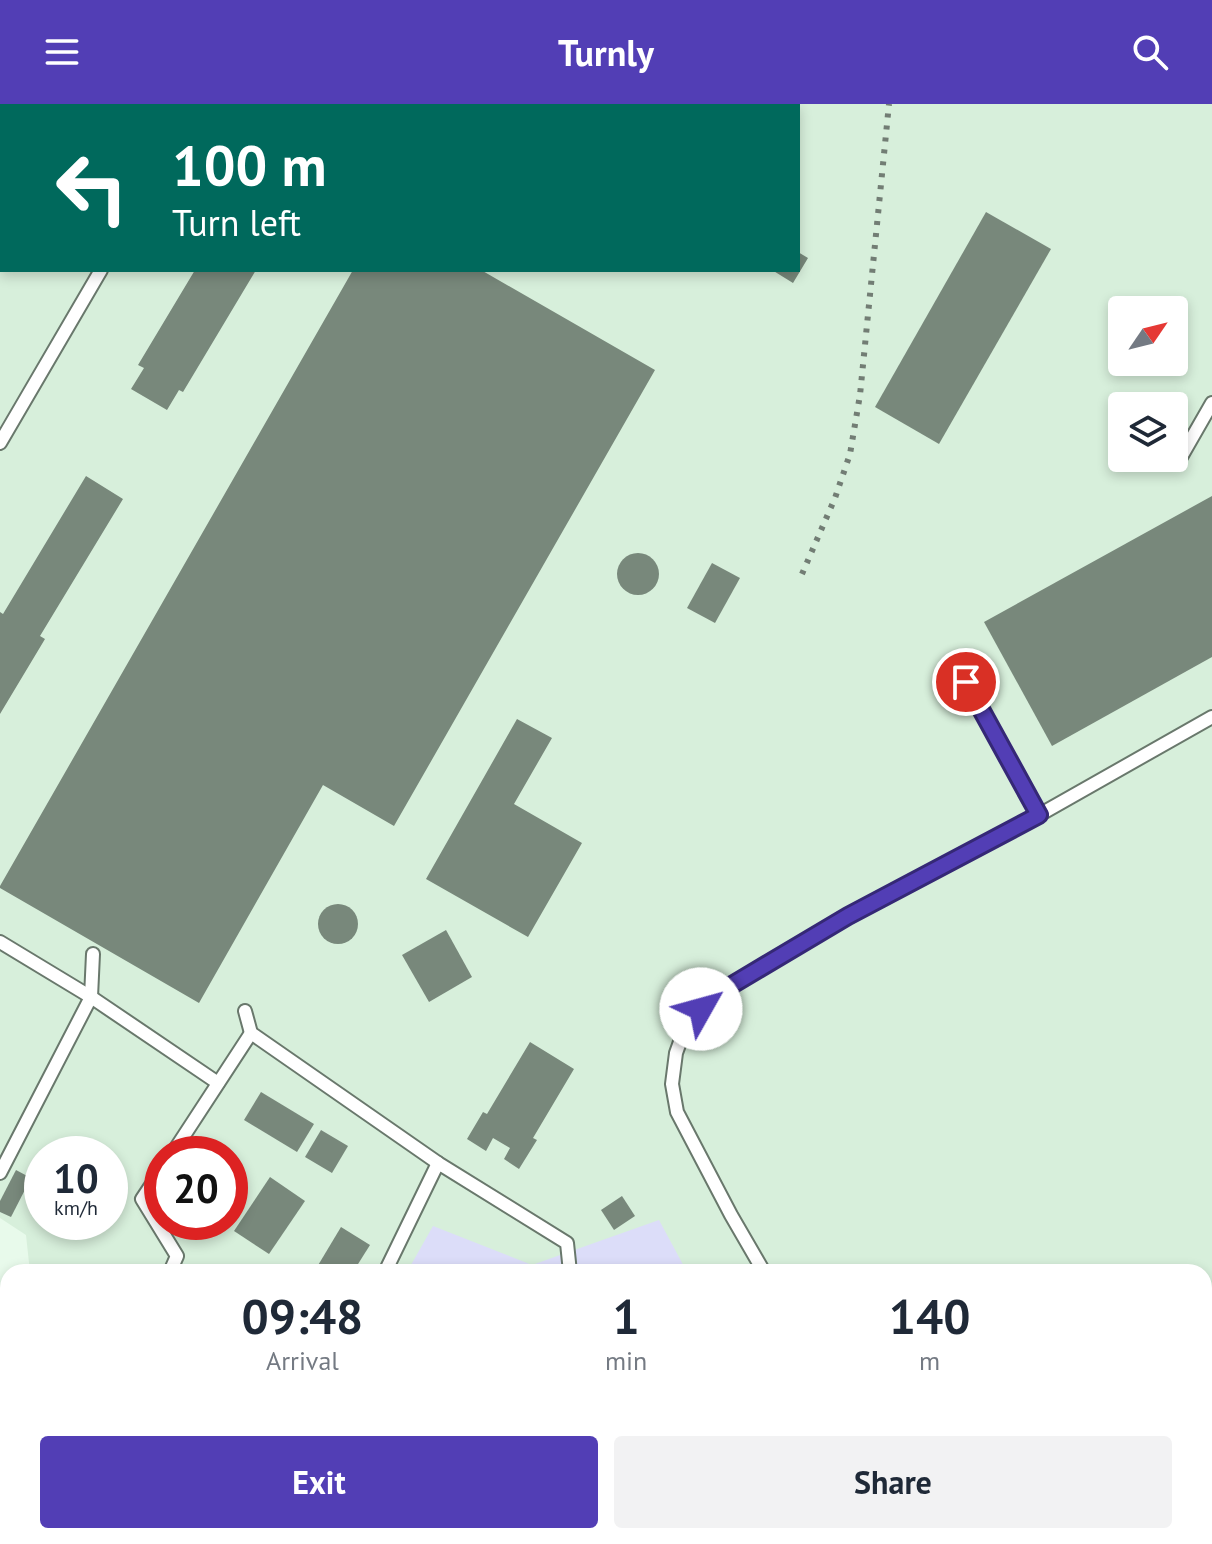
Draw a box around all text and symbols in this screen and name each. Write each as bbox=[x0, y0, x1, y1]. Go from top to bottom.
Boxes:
text: Turnly bbox=[558, 29, 654, 76]
icon: menu bbox=[40, 30, 84, 74]
icon: search bbox=[1128, 30, 1172, 74]
text: 100 m bbox=[172, 129, 327, 201]
icon: left bbox=[40, 136, 144, 240]
text: Turn left bbox=[172, 199, 301, 246]
north arrow bbox=[1108, 296, 1188, 376]
map controls bbox=[1108, 296, 1188, 472]
button: layers bbox=[1108, 392, 1188, 472]
pin bbox=[932, 648, 1000, 716]
icon: arrive bbox=[944, 660, 988, 704]
position arrow bbox=[659, 967, 743, 1051]
speed limit sign: 20 bbox=[144, 1136, 248, 1240]
text: 10 bbox=[53, 1152, 99, 1204]
text: km/h bbox=[54, 1195, 98, 1221]
text: 09:48 bbox=[242, 1285, 363, 1347]
text: 1 bbox=[612, 1285, 640, 1347]
text: 140 bbox=[889, 1285, 970, 1347]
text: Arrival bbox=[266, 1344, 339, 1377]
text: min bbox=[605, 1344, 647, 1377]
text: m bbox=[919, 1344, 940, 1377]
button: Exit bbox=[40, 1436, 598, 1528]
button: Share bbox=[614, 1436, 1172, 1528]

